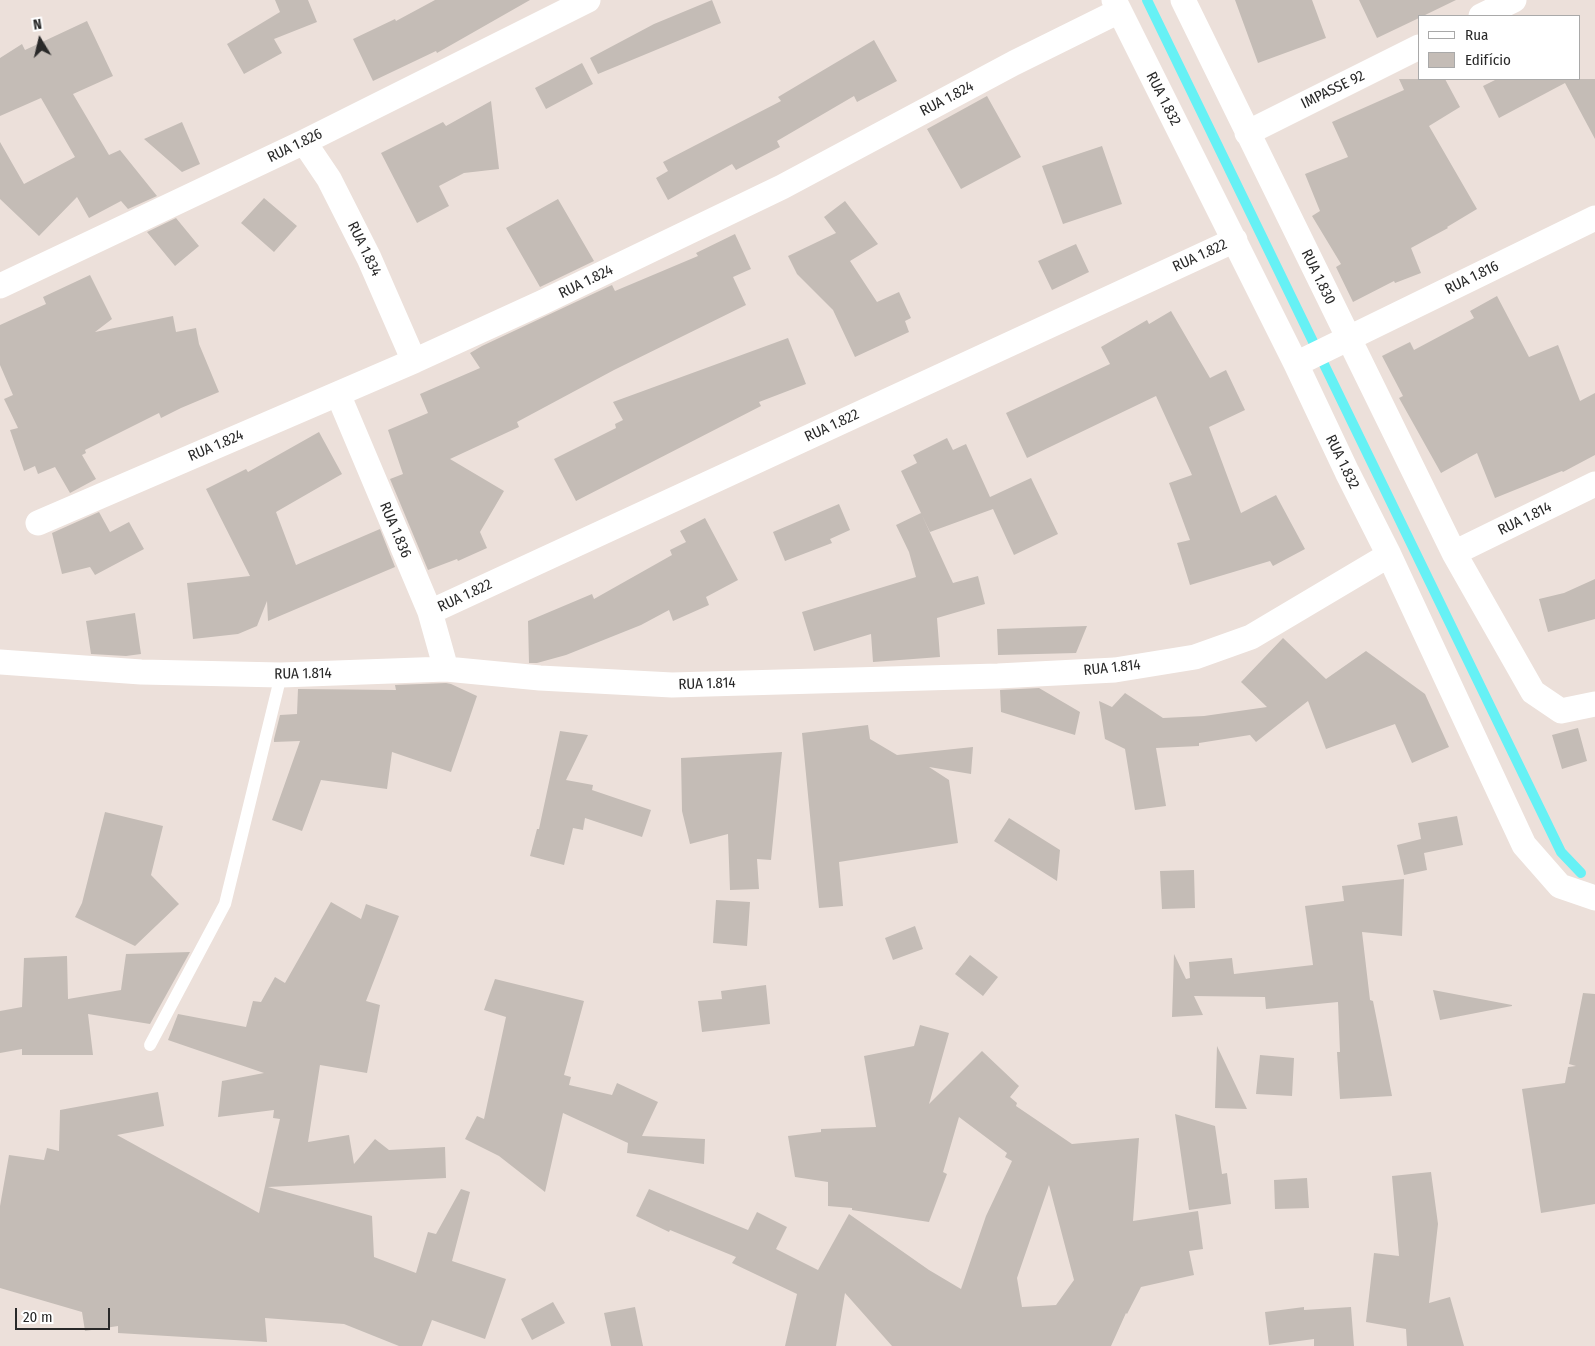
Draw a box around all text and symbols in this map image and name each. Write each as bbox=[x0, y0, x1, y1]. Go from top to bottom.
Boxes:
north arrow bbox=[15, 15, 65, 65]
legend bbox=[1418, 15, 1580, 80]
text: N bbox=[32, 16, 43, 34]
text: Rua bbox=[1465, 26, 1488, 44]
text: Edifício bbox=[1465, 51, 1511, 69]
street label: IMPASSE 92 bbox=[1298, 67, 1368, 113]
street label: RUA 1.832 bbox=[1142, 69, 1184, 129]
street label: RUA 1.824 bbox=[917, 77, 977, 121]
street label: RUA 1.826 bbox=[265, 125, 325, 167]
street label: RUA 1.834 bbox=[343, 219, 385, 279]
street label: RUA 1.822 bbox=[1170, 236, 1230, 276]
street label: RUA 1.830 bbox=[1297, 246, 1339, 308]
street label: RUA 1.816 bbox=[1442, 257, 1502, 299]
street label: RUA 1.824 bbox=[556, 261, 616, 303]
street label: RUA 1.822 bbox=[802, 406, 862, 446]
street label: RUA 1.824 bbox=[186, 426, 246, 466]
street label: RUA 1.832 bbox=[1321, 432, 1363, 492]
street label: RUA 1.814 bbox=[1495, 498, 1555, 540]
street label: RUA 1.836 bbox=[375, 499, 415, 561]
street label: RUA 1.822 bbox=[435, 576, 495, 616]
street label: RUA 1.814 bbox=[1083, 656, 1141, 680]
street label: RUA 1.814 bbox=[274, 665, 332, 683]
street label: RUA 1.814 bbox=[678, 674, 736, 694]
scale bar bbox=[18, 1298, 112, 1330]
text: 20 m bbox=[23, 1308, 53, 1326]

